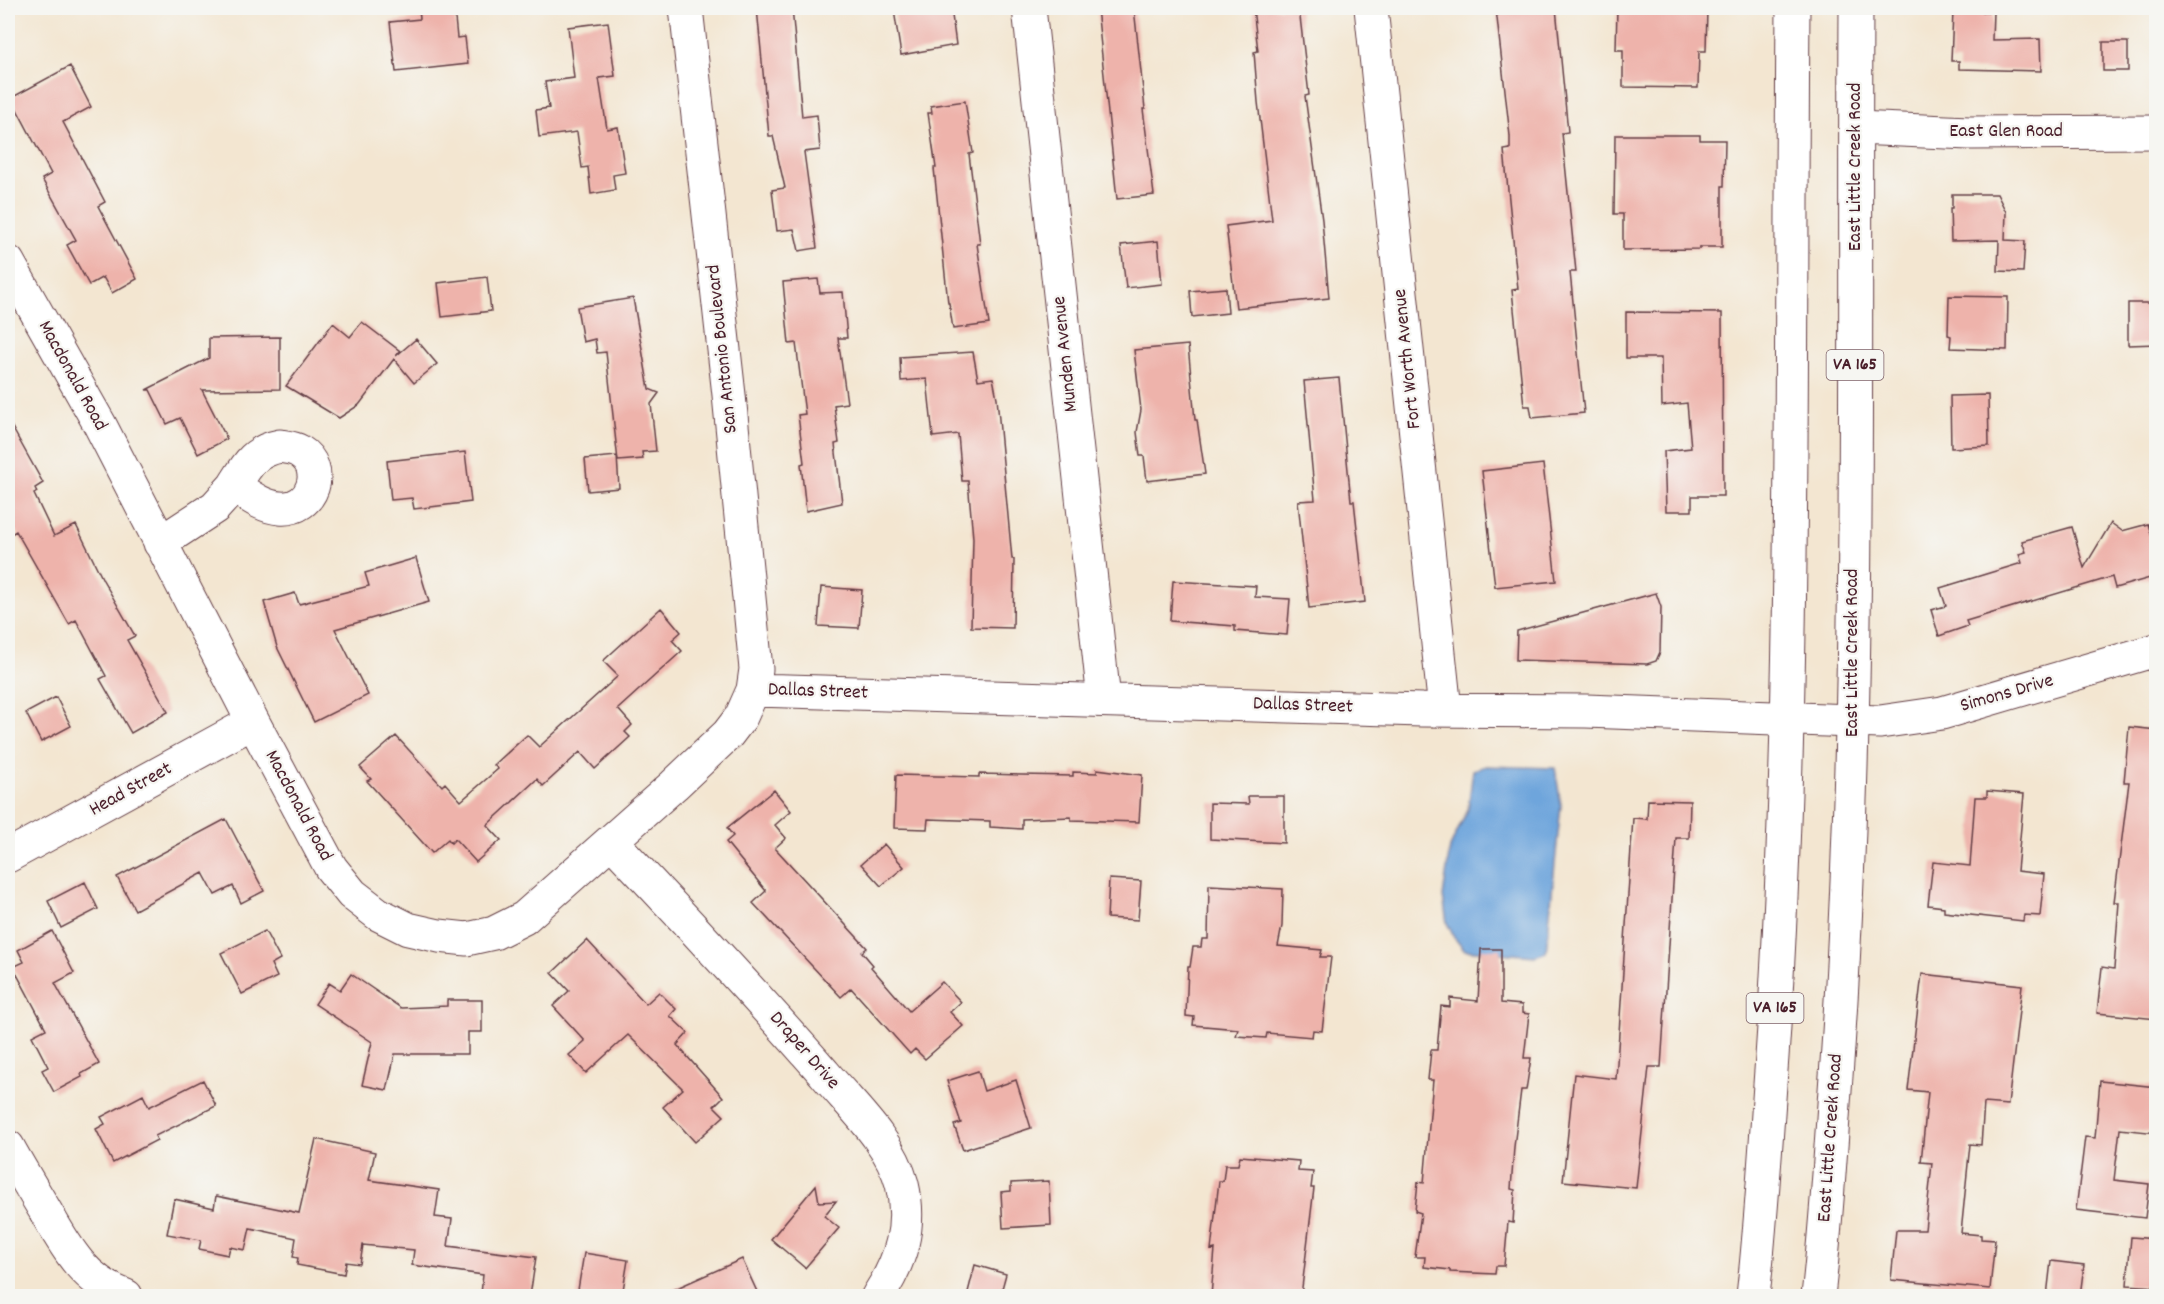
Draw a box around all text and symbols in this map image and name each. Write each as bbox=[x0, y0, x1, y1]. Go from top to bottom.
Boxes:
street label: East Little Creek Road bbox=[1842, 83, 1870, 251]
street label: East Glen Road bbox=[1949, 118, 2063, 146]
street label: San Antonio Boulevard bbox=[700, 263, 746, 435]
street label: Fort Worth Avenue bbox=[1387, 287, 1429, 430]
street label: Munden Avenue bbox=[1046, 295, 1086, 413]
street label: Macdonald Road bbox=[30, 316, 114, 436]
road number: VA 165 bbox=[1826, 350, 1884, 380]
street label: East Little Creek Road bbox=[1839, 569, 1867, 737]
street label: Simons Drive bbox=[1957, 667, 2057, 721]
street label: Dallas Street bbox=[767, 676, 869, 708]
street label: Dallas Street bbox=[1252, 690, 1354, 722]
street label: Macdonald Road bbox=[257, 745, 339, 867]
street label: Head Street bbox=[84, 756, 178, 824]
road number: VA 165 bbox=[1746, 993, 1804, 1023]
street label: Draper Drive bbox=[762, 1006, 846, 1096]
street label: East Little Creek Road bbox=[1811, 1053, 1851, 1223]

